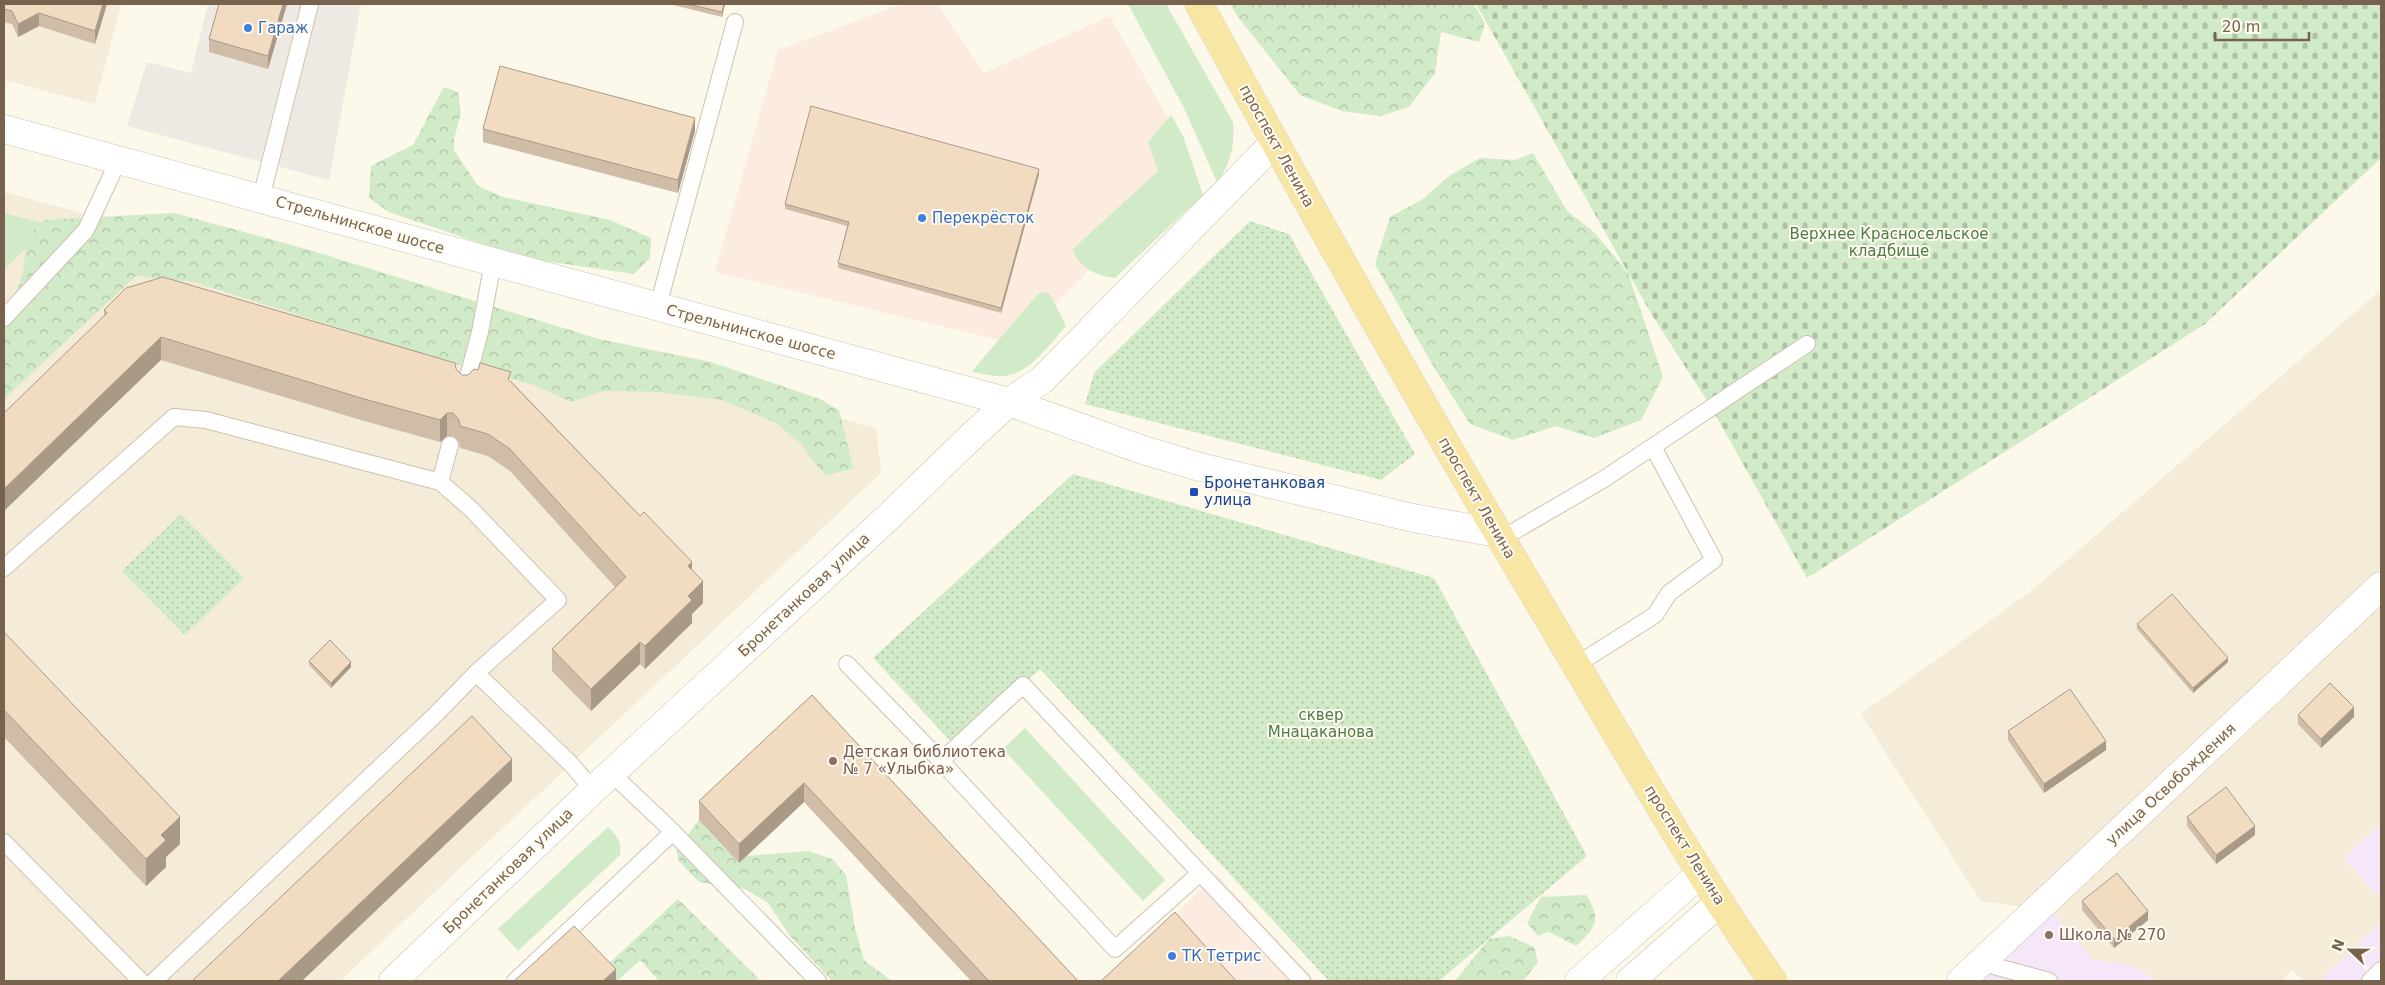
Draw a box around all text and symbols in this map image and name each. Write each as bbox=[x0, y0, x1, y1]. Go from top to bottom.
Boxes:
scale bar bbox=[2215, 10, 2309, 42]
text: 20 m bbox=[2222, 18, 2260, 36]
place label: Гараж bbox=[258, 19, 309, 37]
marker: Гараж bbox=[242, 22, 254, 34]
street label: проспект Ленина bbox=[1236, 82, 1318, 210]
street label: Стрельнинское шоссе bbox=[273, 192, 447, 258]
place label: Перекрёсток bbox=[932, 209, 1034, 227]
marker: Перекрёсток bbox=[916, 212, 928, 224]
park label: Верхнее Красносельское кладбище bbox=[1789, 225, 1989, 260]
street label: Стрельнинское шоссе bbox=[664, 301, 838, 363]
street label: проспект Ленина bbox=[1435, 434, 1519, 562]
place label: Бронетанковая улица bbox=[1204, 474, 1325, 509]
marker: Бронетанковая улица bbox=[1188, 486, 1200, 498]
street label: Бронетанковая улица bbox=[734, 529, 874, 661]
park label: сквер Мнацаканова bbox=[1268, 706, 1374, 741]
street label: улица Освобождения bbox=[2102, 719, 2240, 849]
place label: Детская библиотека № 7 «Улыбка» bbox=[843, 743, 1006, 778]
marker: Детская библиотека № 7 «Улыбка» bbox=[827, 755, 839, 767]
street label: проспект Ленина bbox=[1641, 782, 1729, 908]
street label: Бронетанковая улица bbox=[439, 804, 577, 938]
north arrow bbox=[2325, 925, 2375, 975]
place label: Школа № 270 bbox=[2059, 926, 2166, 944]
marker: Школа № 270 bbox=[2043, 929, 2055, 941]
text: N bbox=[2328, 937, 2348, 954]
place label: ТК Тетрис bbox=[1181, 947, 1261, 965]
marker: ТК Тетрис bbox=[1166, 950, 1178, 962]

